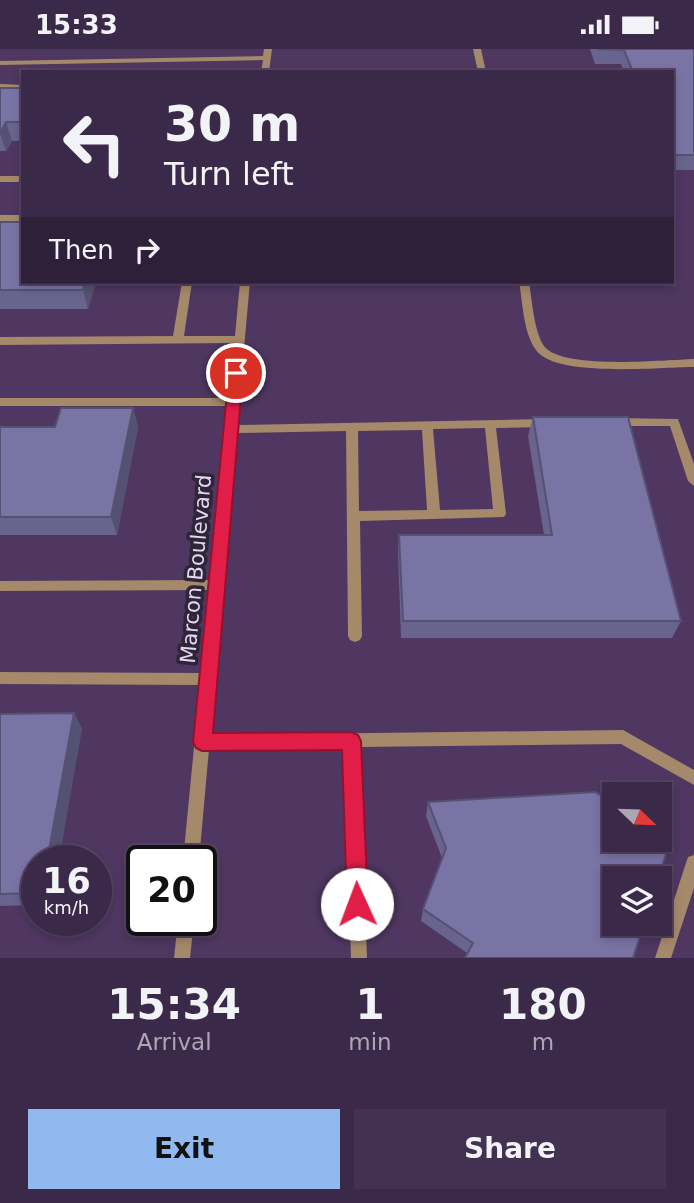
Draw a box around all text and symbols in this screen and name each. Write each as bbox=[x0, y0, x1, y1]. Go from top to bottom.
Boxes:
text: 15:33 bbox=[35, 10, 118, 40]
text: 30 m bbox=[164, 96, 300, 153]
icon: left bbox=[49, 98, 140, 189]
text: Turn left bbox=[164, 155, 294, 193]
icon: right bbox=[128, 231, 166, 269]
text: Then bbox=[49, 235, 114, 265]
pin bbox=[206, 343, 266, 403]
icon: arrive bbox=[217, 354, 255, 392]
street label: Marcon Boulevard bbox=[176, 473, 216, 665]
north arrow bbox=[602, 782, 672, 852]
map controls bbox=[602, 782, 672, 936]
speed limit sign: 20 bbox=[126, 845, 217, 936]
text: 16 bbox=[42, 861, 91, 901]
button: layers bbox=[602, 866, 672, 936]
position arrow bbox=[320, 867, 394, 941]
text: km/h bbox=[44, 897, 89, 918]
text: 15:34 bbox=[107, 980, 241, 1029]
text: 1 bbox=[355, 980, 385, 1029]
text: 180 bbox=[499, 980, 587, 1029]
text: Arrival bbox=[137, 1029, 212, 1055]
text: min bbox=[348, 1029, 392, 1055]
text: m bbox=[532, 1029, 554, 1055]
button: Exit bbox=[28, 1109, 340, 1189]
button: Share bbox=[354, 1109, 666, 1189]

